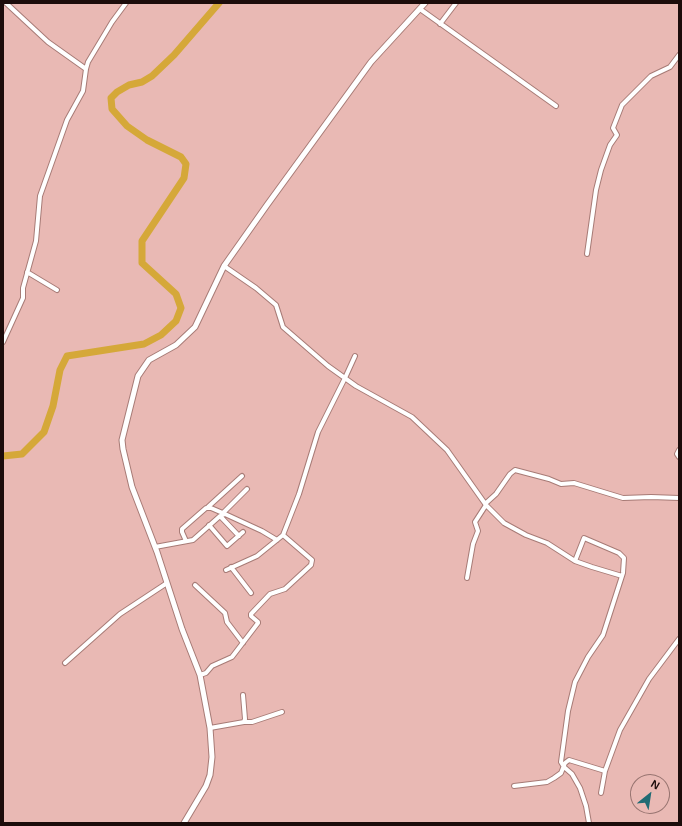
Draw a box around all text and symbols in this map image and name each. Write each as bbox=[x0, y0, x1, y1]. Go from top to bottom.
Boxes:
north arrow bbox=[630, 774, 670, 814]
text: N bbox=[649, 777, 662, 792]

